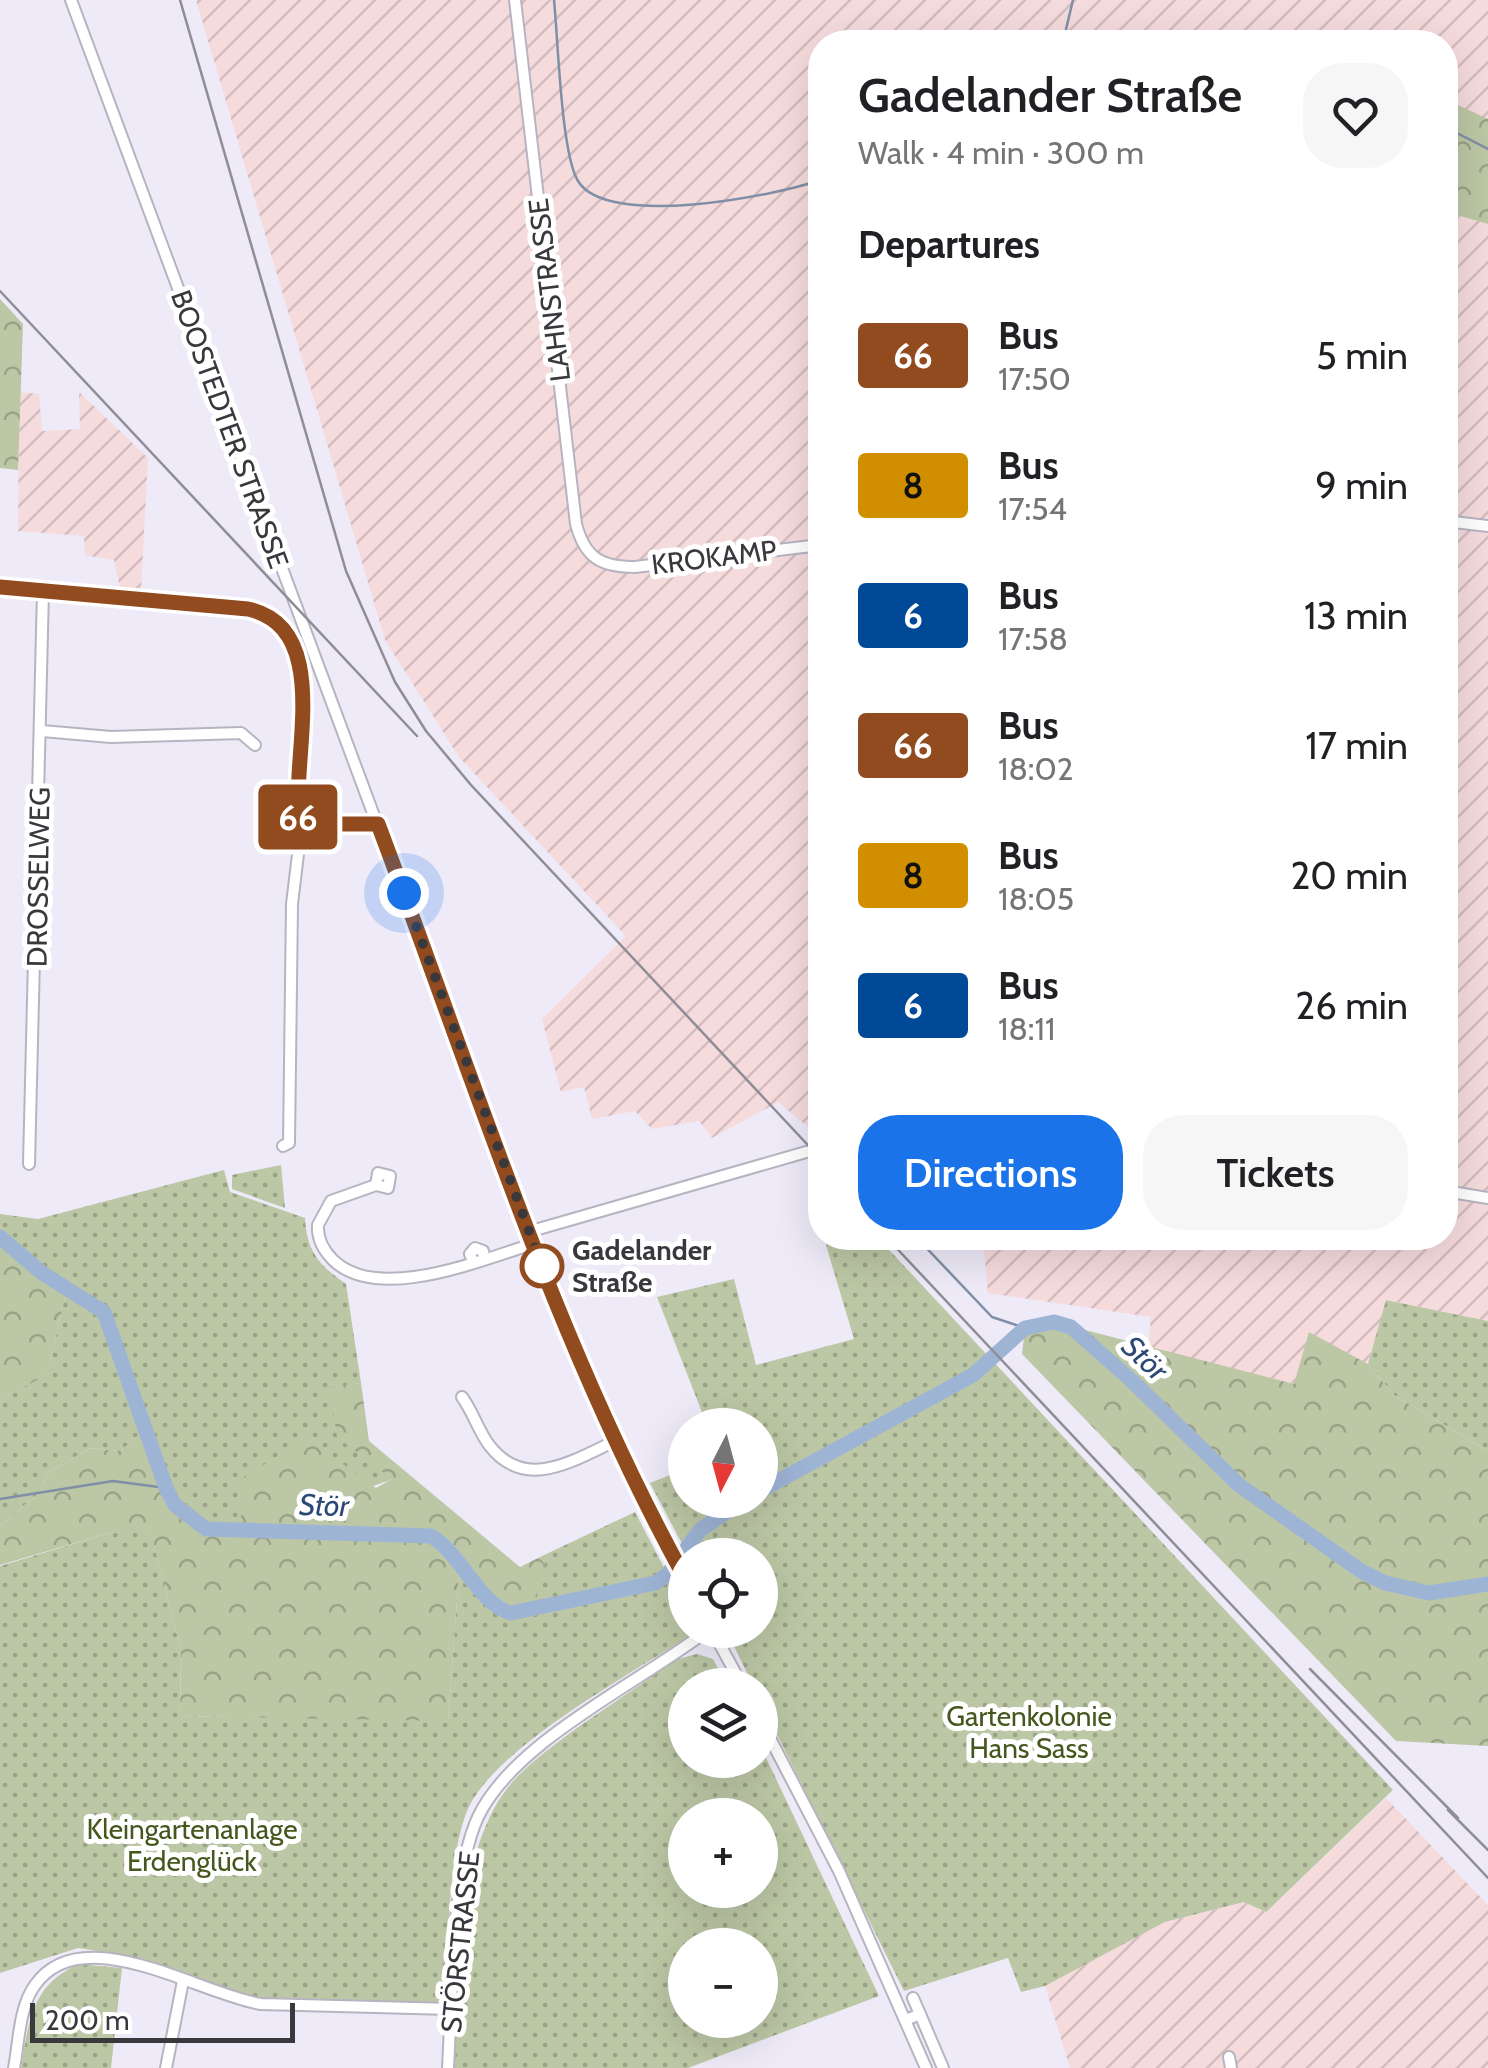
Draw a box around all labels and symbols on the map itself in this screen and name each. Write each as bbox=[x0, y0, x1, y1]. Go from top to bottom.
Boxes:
street label: LAHNSTRASSE bbox=[521, 196, 577, 384]
street label: BOOSTEDTER STRASSE bbox=[164, 285, 296, 573]
street label: KROKAMP bbox=[649, 532, 779, 582]
line badge: 66 bbox=[253, 784, 343, 850]
street label: DROSSELWEG bbox=[19, 787, 57, 967]
your location bbox=[379, 868, 429, 918]
place label: Gadelander Straße bbox=[572, 1233, 712, 1299]
marker: Gadelander Straße bbox=[521, 1245, 563, 1287]
water label: Stör bbox=[1114, 1328, 1177, 1390]
north arrow bbox=[668, 1408, 778, 1518]
water label: Stör bbox=[299, 1486, 351, 1524]
park label: Gartenkolonie Hans Sass bbox=[946, 1699, 1112, 1765]
park label: Kleingartenanlage Erdenglück bbox=[86, 1812, 298, 1878]
street label: STÖRSTRASSE bbox=[434, 1849, 486, 2035]
scale bar bbox=[30, 1998, 295, 2042]

